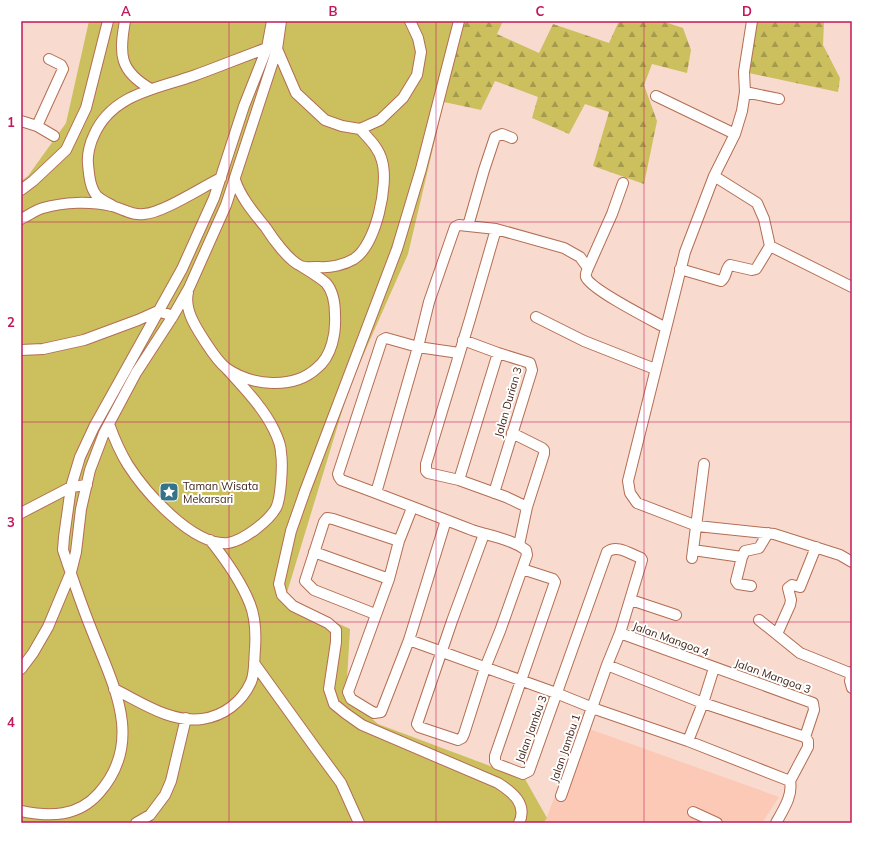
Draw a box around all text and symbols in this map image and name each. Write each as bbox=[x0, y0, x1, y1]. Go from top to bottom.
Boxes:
text: A bbox=[121, 3, 131, 19]
text: B bbox=[329, 3, 338, 19]
text: C bbox=[536, 3, 545, 19]
text: D bbox=[742, 3, 752, 19]
text: 1 bbox=[7, 114, 15, 130]
text: 2 bbox=[7, 314, 15, 330]
street label: Jalan Durian 3 bbox=[491, 365, 525, 439]
place label: Taman Wisata Mekarsari bbox=[183, 479, 258, 506]
place icon: Taman Wisata Mekarsari bbox=[158, 481, 180, 503]
text: 3 bbox=[7, 514, 15, 530]
street label: Jalan Mangoa 4 bbox=[631, 619, 711, 659]
street label: Jalan Mangoa 3 bbox=[733, 656, 813, 696]
street label: Jalan Jambu 3 bbox=[512, 693, 550, 765]
street label: Jalan Jambu 1 bbox=[547, 712, 583, 784]
text: 4 bbox=[7, 714, 15, 730]

